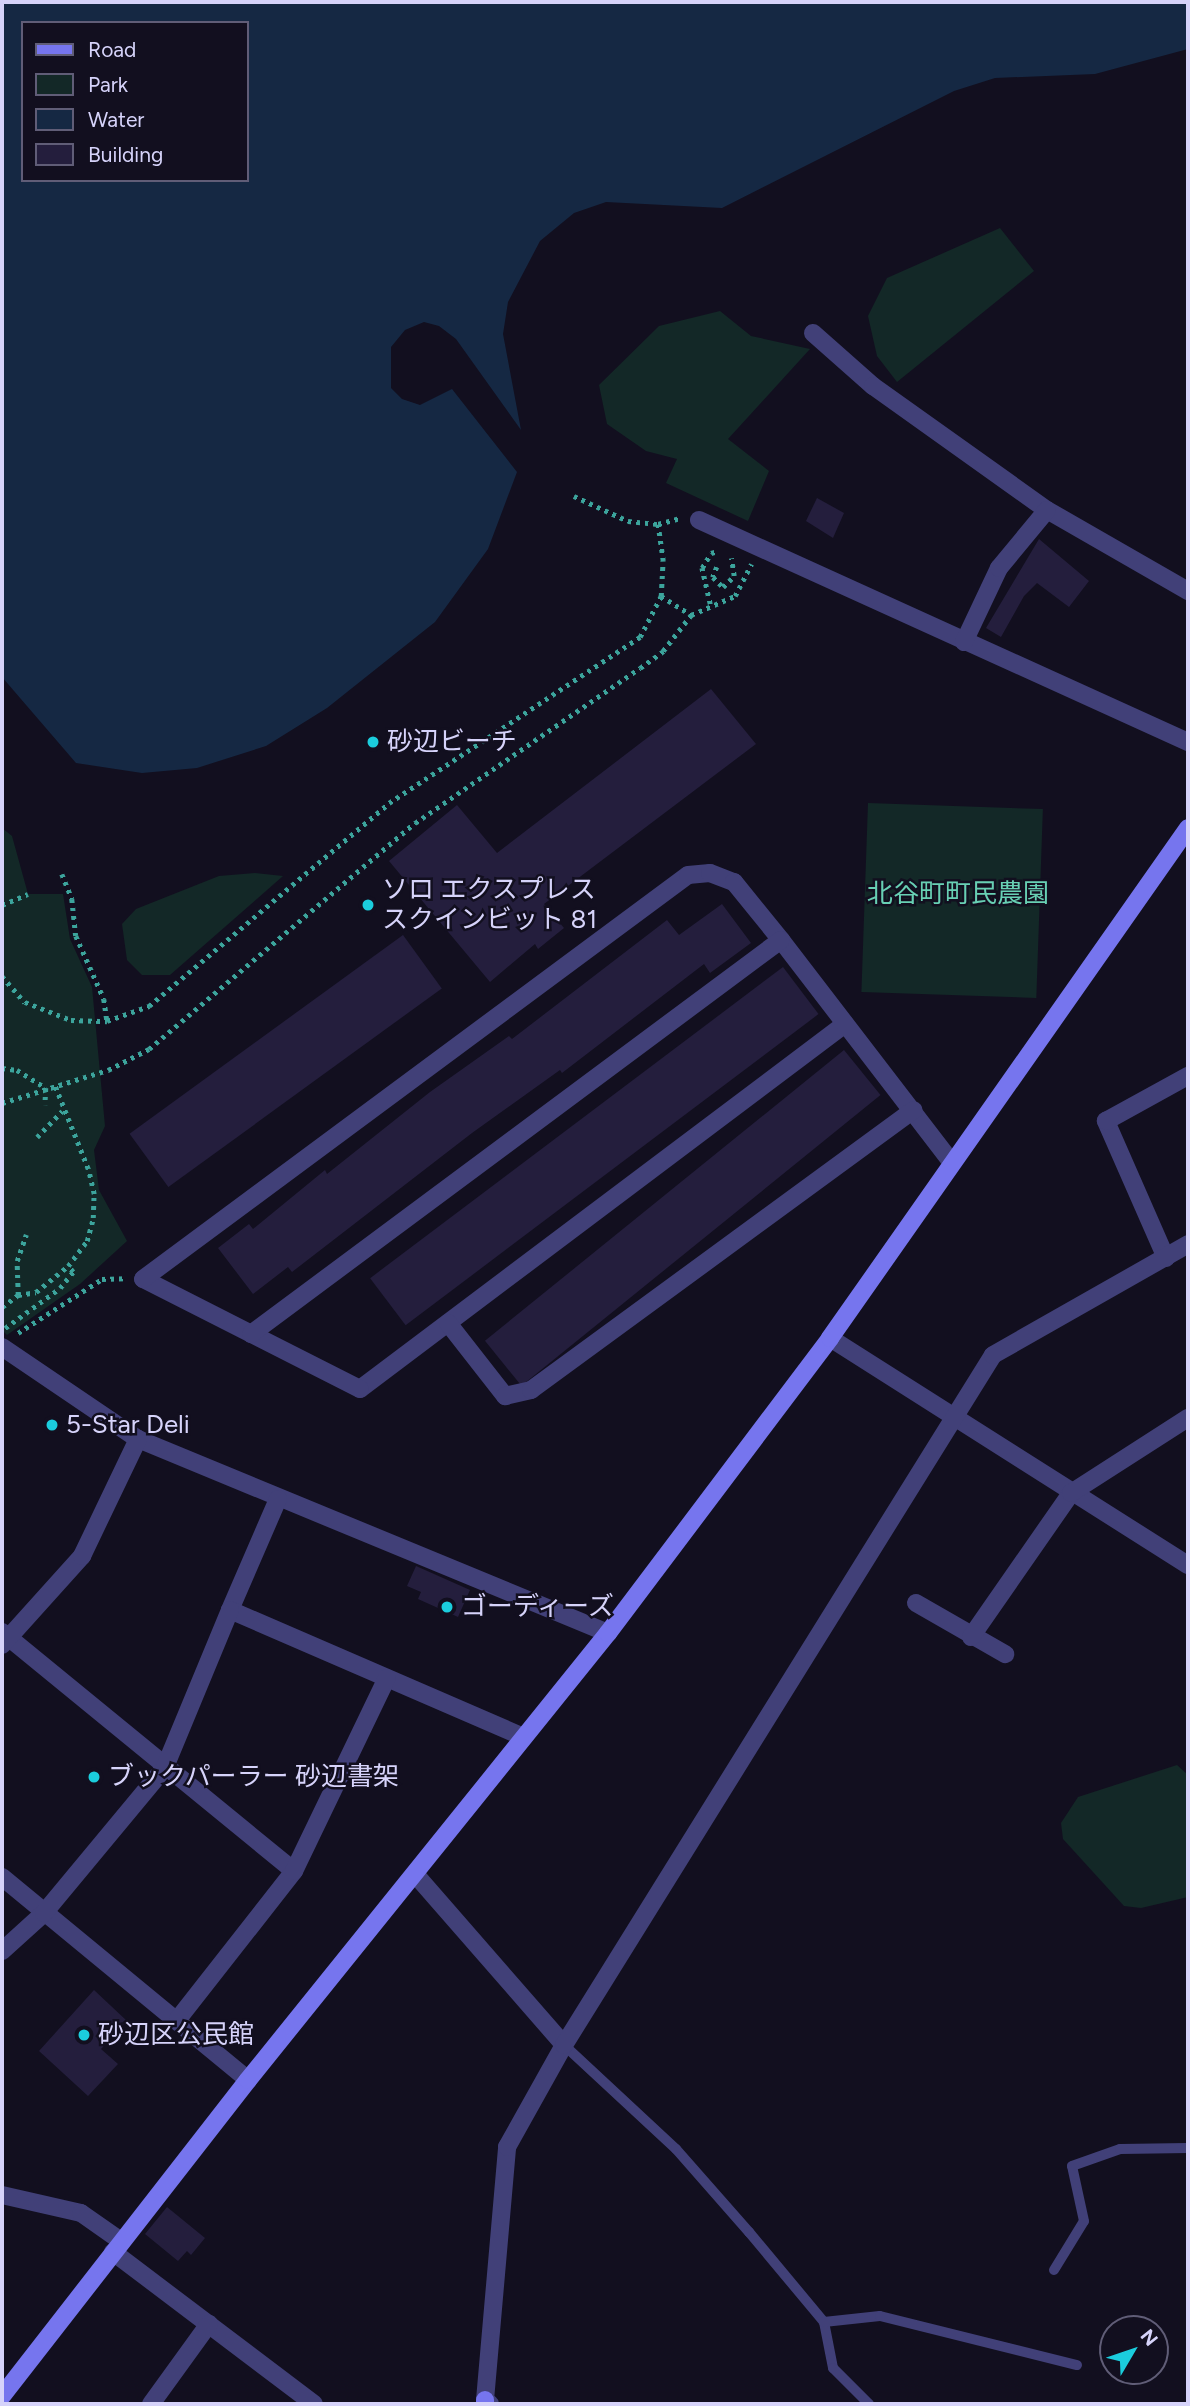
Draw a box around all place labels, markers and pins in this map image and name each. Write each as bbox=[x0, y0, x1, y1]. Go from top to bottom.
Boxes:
place label: 砂辺ビーチ bbox=[387, 726, 517, 758]
marker: 砂辺ビーチ bbox=[365, 734, 381, 750]
place label: ソロ エクスプレス スクインビット 81 bbox=[382, 874, 597, 936]
marker: ソロ エクスプレス スクインビット 81 bbox=[360, 897, 376, 913]
place label: 5-Star Deli bbox=[66, 1409, 190, 1441]
marker: 5-Star Deli bbox=[44, 1417, 60, 1433]
place label: ゴーディーズ bbox=[461, 1591, 617, 1623]
marker: ゴーディーズ bbox=[439, 1599, 455, 1615]
place label: ブックパーラー 砂辺書架 bbox=[108, 1761, 400, 1793]
marker: ブックパーラー 砂辺書架 bbox=[86, 1769, 102, 1785]
place label: 砂辺区公民館 bbox=[98, 2019, 254, 2051]
marker: 砂辺区公民館 bbox=[76, 2027, 92, 2043]

